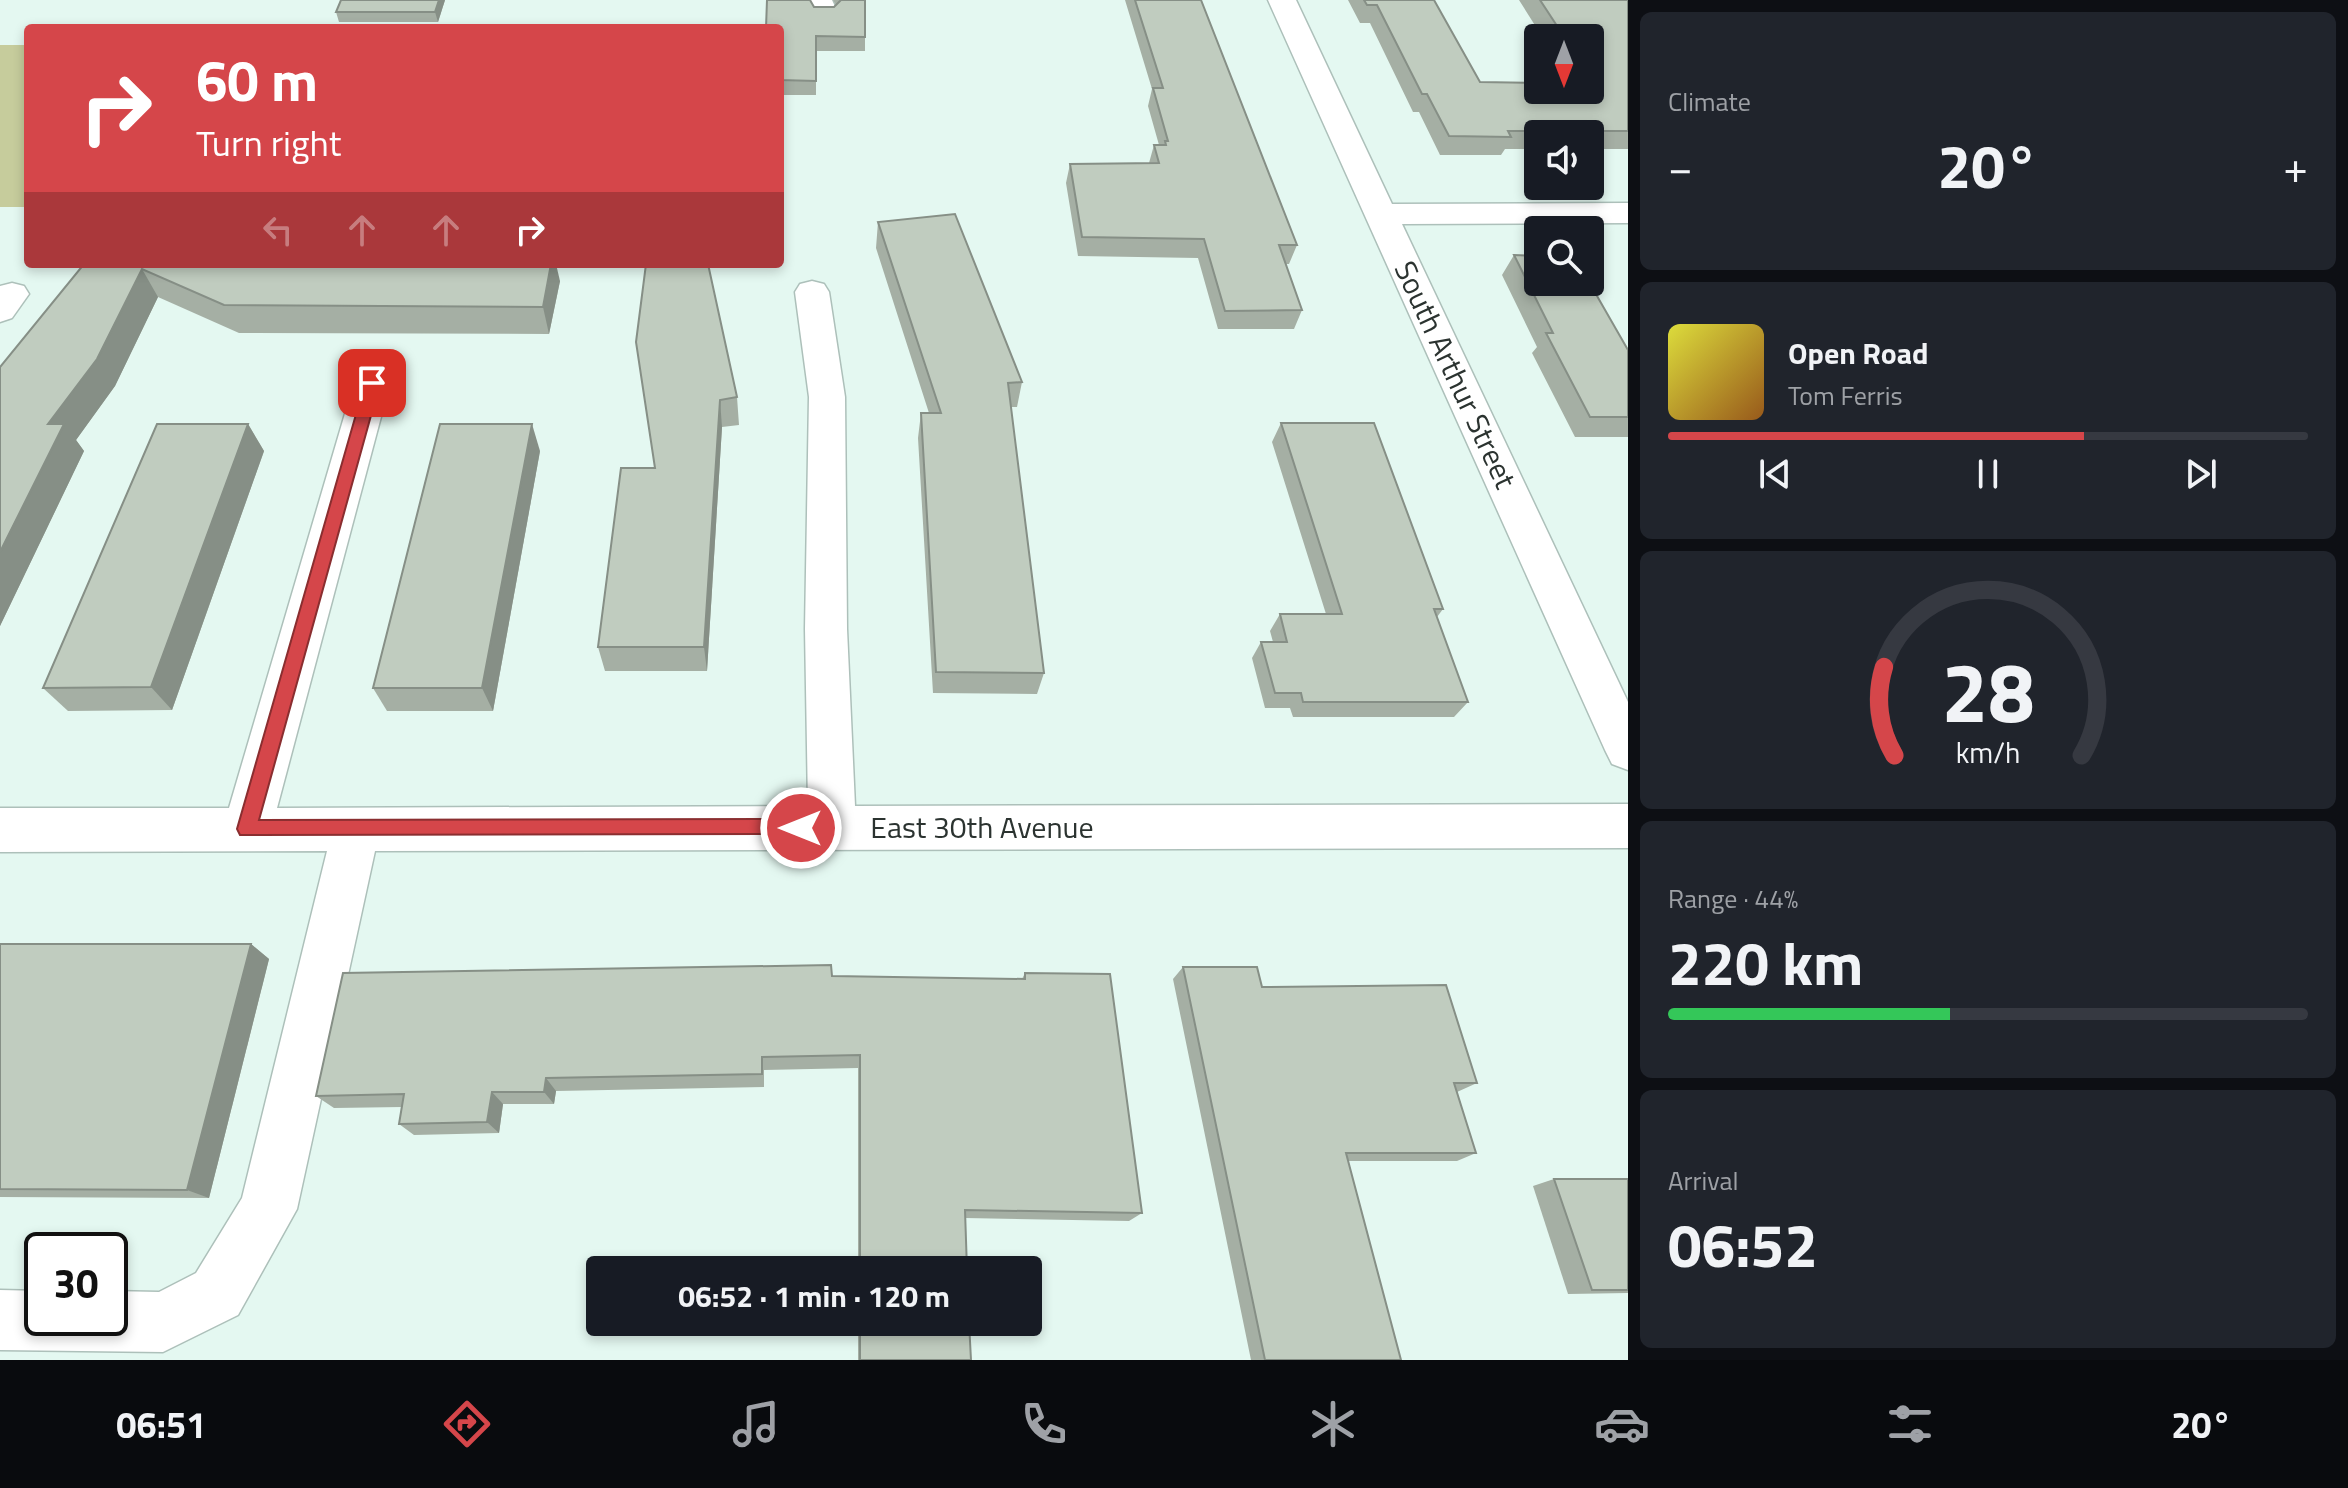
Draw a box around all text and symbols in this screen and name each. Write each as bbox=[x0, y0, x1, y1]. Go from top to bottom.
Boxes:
north arrow bbox=[1524, 24, 1604, 104]
map controls bbox=[1524, 24, 1604, 296]
text: 60 m bbox=[196, 38, 318, 123]
icon: right bbox=[64, 56, 168, 160]
text: Climate bbox=[1668, 82, 1751, 121]
text: Turn right bbox=[196, 115, 341, 170]
button: sound bbox=[1524, 120, 1604, 200]
text: 20° bbox=[1938, 120, 2038, 211]
text: − bbox=[1668, 133, 1693, 200]
text: + bbox=[2283, 133, 2308, 200]
icon: left bbox=[256, 208, 300, 252]
icon: ahead bbox=[340, 208, 384, 252]
icon: ahead bbox=[424, 208, 468, 252]
icon: right bbox=[508, 208, 552, 252]
button: search bbox=[1524, 216, 1604, 296]
street label: South Arthur Street bbox=[1383, 253, 1529, 496]
text: Open Road bbox=[1788, 330, 1929, 376]
pin bbox=[338, 349, 406, 417]
icon: arrive bbox=[350, 361, 394, 405]
text: Tom Ferris bbox=[1788, 376, 1903, 415]
icon: previous bbox=[1753, 452, 1797, 496]
icon: pause bbox=[1966, 452, 2010, 496]
icon: next bbox=[2179, 452, 2223, 496]
text: 28 bbox=[1941, 628, 2035, 754]
text: km/h bbox=[1956, 731, 2020, 774]
position arrow bbox=[759, 786, 843, 870]
street label: East 30th Avenue bbox=[870, 804, 1094, 850]
text: Range · 44% bbox=[1668, 879, 1798, 918]
text: 220 km bbox=[1668, 917, 1863, 1008]
text: Arrival bbox=[1668, 1161, 1739, 1200]
text: 06:52 bbox=[1668, 1199, 1818, 1290]
speed limit sign: 30 bbox=[24, 1232, 128, 1336]
text: 06:52 · 1 min · 120 m bbox=[678, 1273, 950, 1319]
icon: directions bbox=[439, 1396, 495, 1452]
icon: music bbox=[728, 1396, 784, 1452]
icon: phone bbox=[1016, 1396, 1072, 1452]
icon: climate bbox=[1305, 1396, 1361, 1452]
icon: car bbox=[1594, 1396, 1650, 1452]
icon: filters bbox=[1882, 1396, 1938, 1452]
text: 06:51 bbox=[116, 1397, 206, 1452]
text: 20° bbox=[2171, 1397, 2232, 1452]

